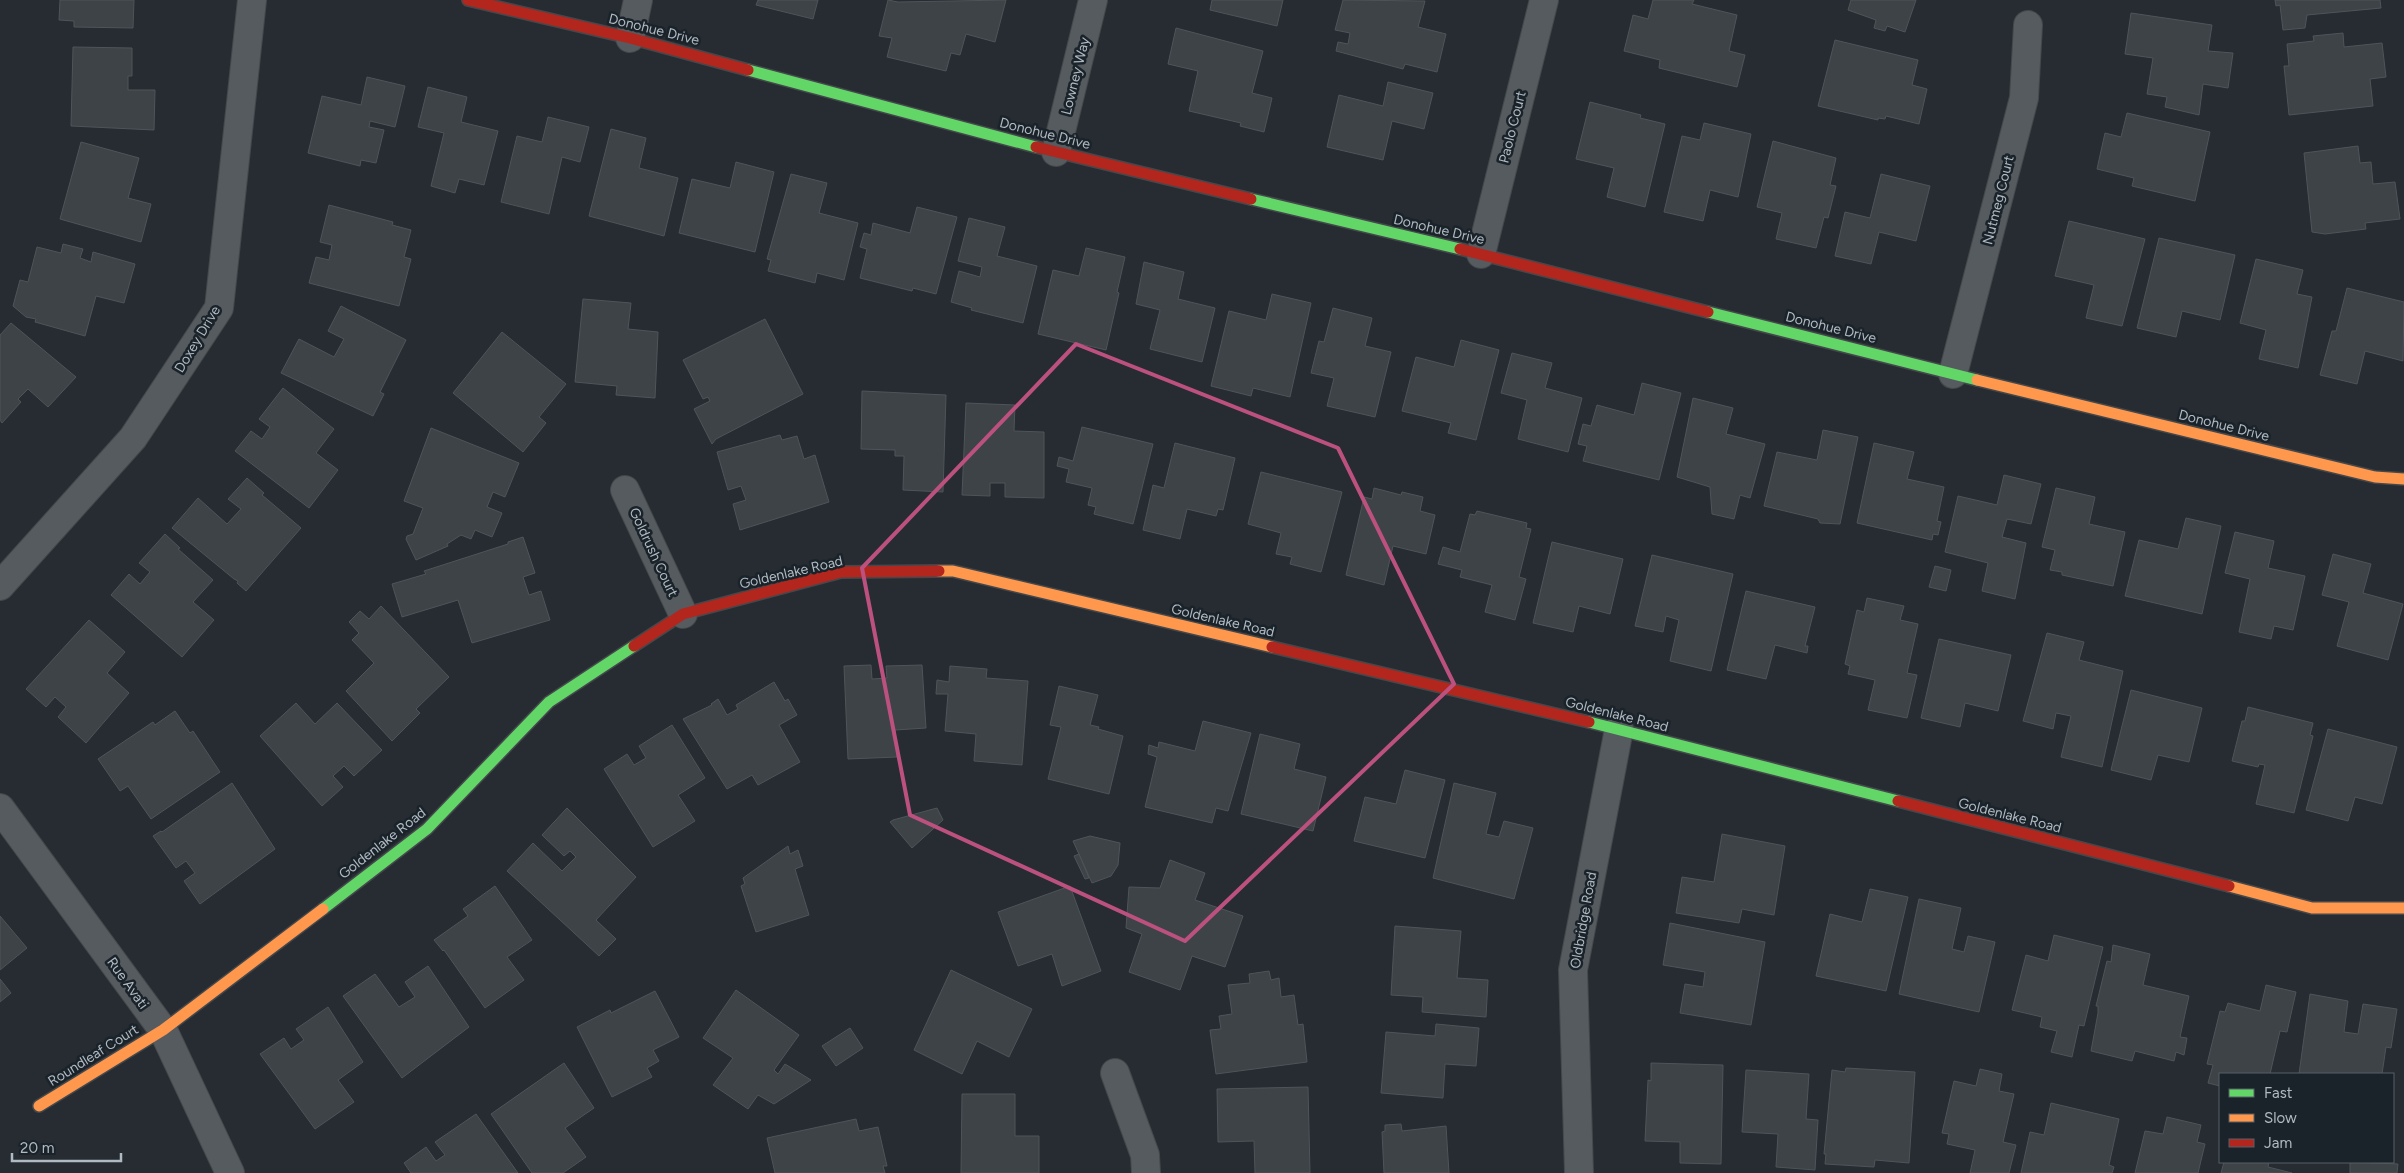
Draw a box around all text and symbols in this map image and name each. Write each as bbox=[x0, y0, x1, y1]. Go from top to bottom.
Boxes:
street label: Donohue Drive bbox=[607, 10, 701, 49]
street label: Lowney Way bbox=[1058, 35, 1094, 117]
street label: Paolo Court bbox=[1495, 89, 1530, 165]
street label: Donohue Drive bbox=[998, 114, 1092, 153]
street label: Nutmeg Court bbox=[1979, 154, 2018, 246]
street label: Donohue Drive bbox=[1392, 211, 1486, 248]
street label: Doxey Drive bbox=[171, 302, 224, 376]
street label: Donohue Drive bbox=[1784, 308, 1878, 347]
street label: Donohue Drive bbox=[2177, 406, 2271, 445]
street label: Goldrush Court bbox=[625, 505, 682, 600]
street label: Goldenlake Road bbox=[738, 552, 845, 593]
street label: Goldenlake Road bbox=[1169, 600, 1276, 641]
street label: Goldenlake Road bbox=[1564, 693, 1670, 736]
street label: Goldenlake Road bbox=[1957, 794, 2063, 837]
street label: Goldenlake Road bbox=[335, 804, 429, 883]
street label: Oldbridge Road bbox=[1567, 870, 1600, 970]
street label: Rue Avati bbox=[103, 954, 152, 1012]
street label: Roundleaf Court bbox=[45, 1021, 142, 1090]
legend bbox=[2219, 1073, 2394, 1163]
text: Fast bbox=[2264, 1084, 2293, 1102]
text: Slow bbox=[2264, 1109, 2297, 1127]
scale bar bbox=[12, 1130, 121, 1162]
text: Jam bbox=[2264, 1134, 2292, 1152]
text: 20 m bbox=[20, 1139, 54, 1157]

